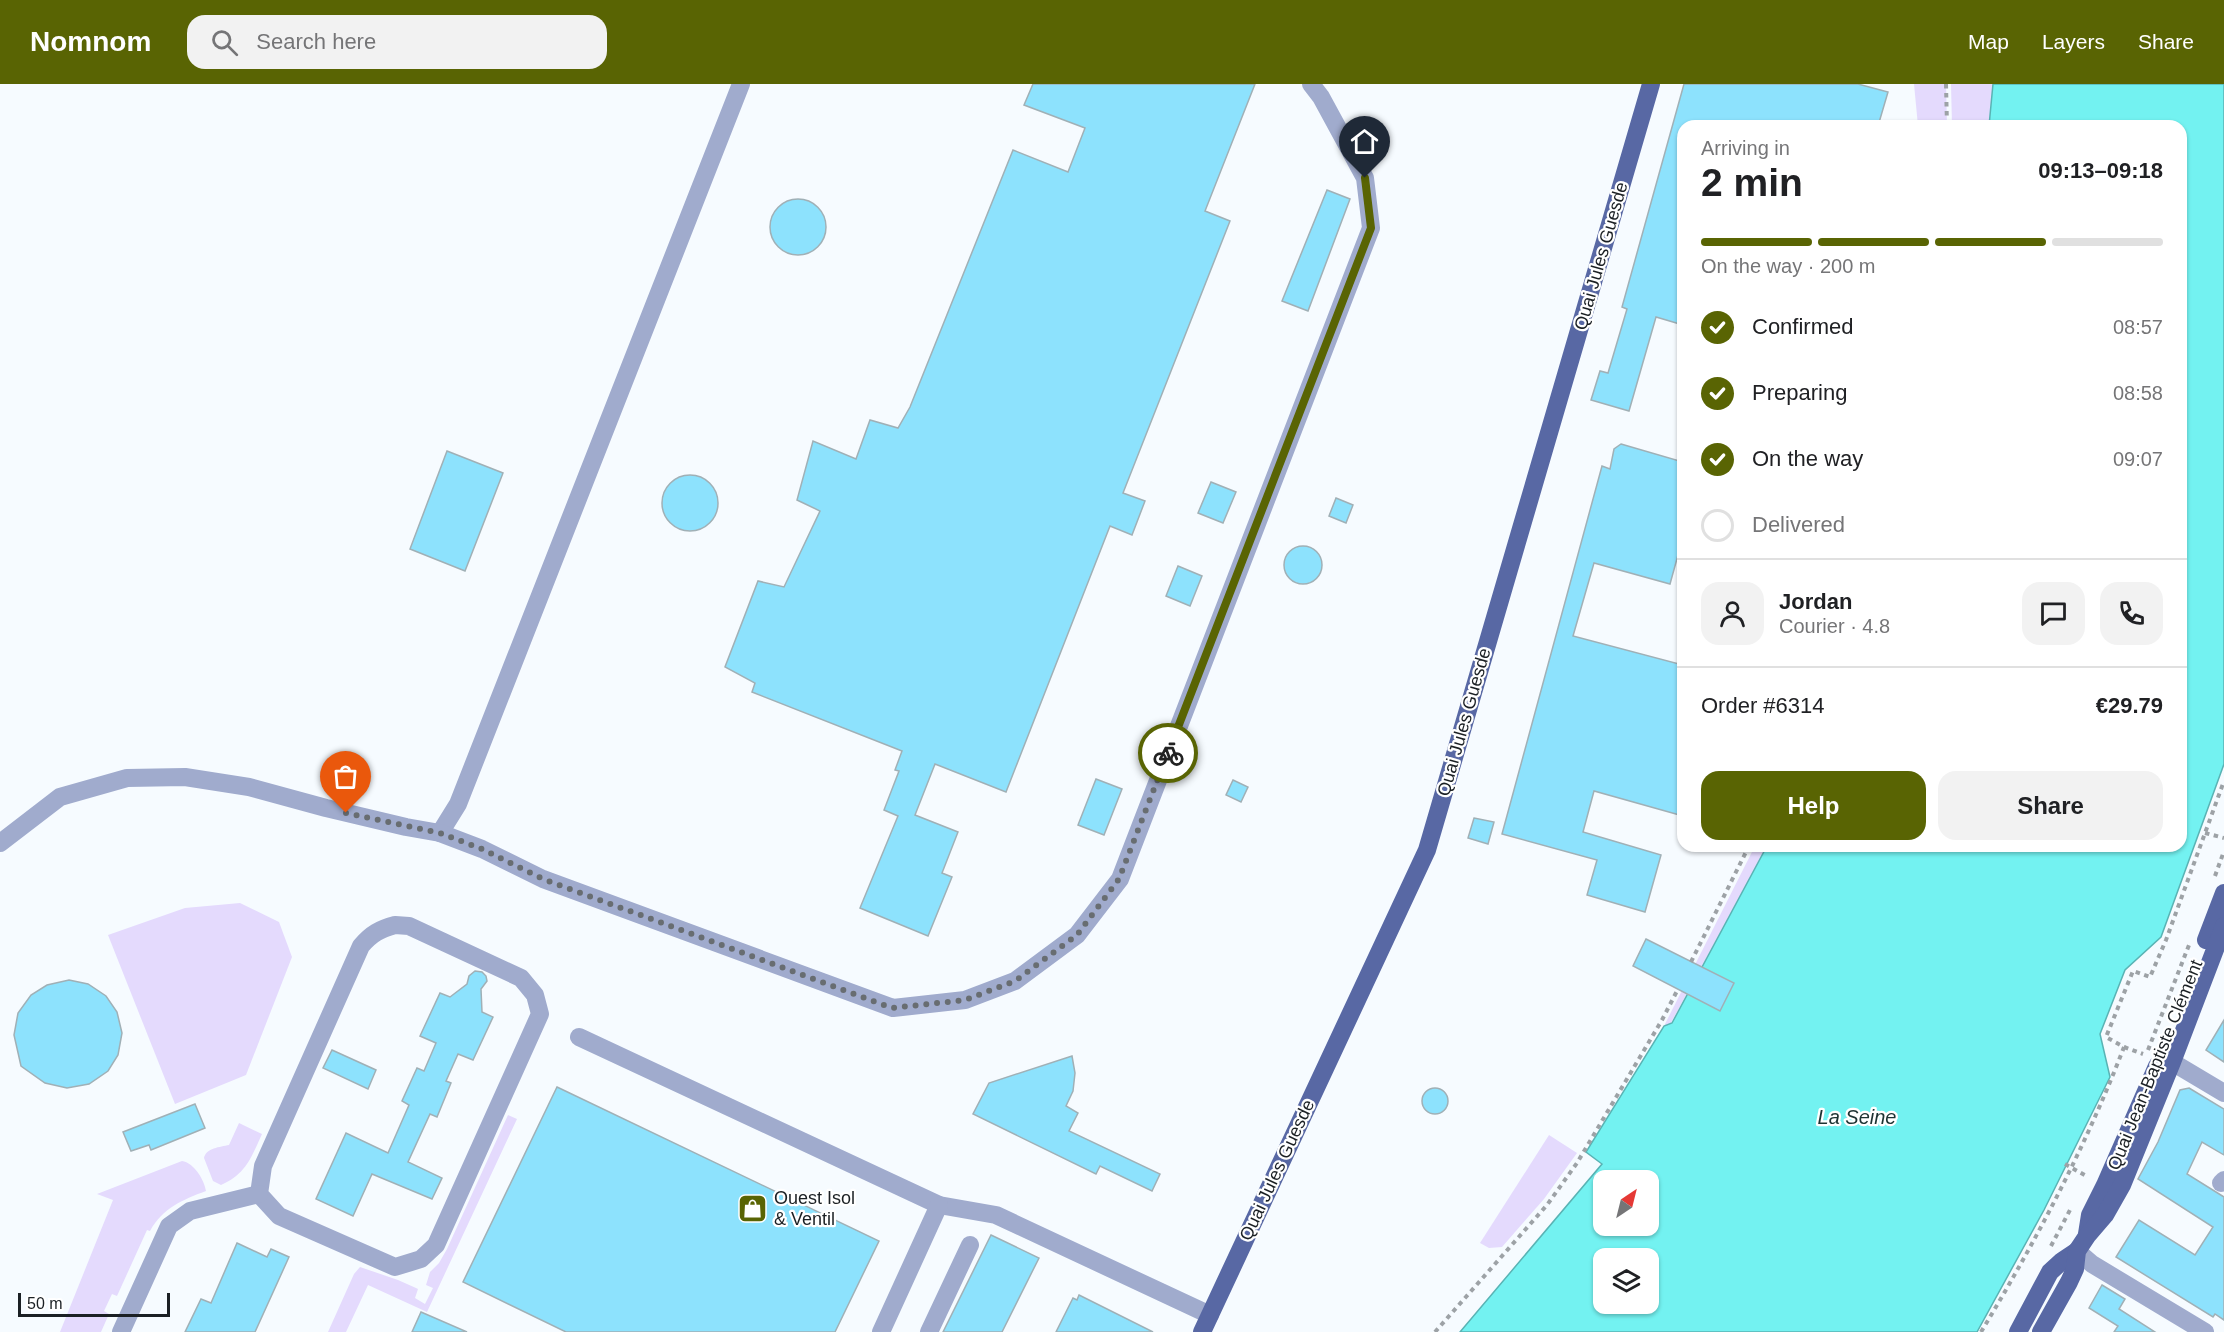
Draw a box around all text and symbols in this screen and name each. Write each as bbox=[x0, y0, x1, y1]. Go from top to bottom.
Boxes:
search box bbox=[187, 15, 607, 69]
text: Nomnom bbox=[30, 26, 151, 57]
icon: search bbox=[208, 26, 241, 59]
text: Search here bbox=[256, 29, 376, 54]
text: Map bbox=[1968, 30, 2009, 53]
text: Layers bbox=[2042, 30, 2105, 53]
text: Share bbox=[2138, 30, 2194, 53]
pin bbox=[1339, 116, 1390, 178]
icon: home bbox=[1348, 125, 1381, 158]
text: Arriving in bbox=[1701, 137, 1790, 159]
text: 09:13–09:18 bbox=[2038, 158, 2163, 183]
text: 2 min bbox=[1701, 161, 1803, 204]
street label: Quai Jules Guesde bbox=[1570, 180, 1632, 332]
text: On the way · 200 m bbox=[1701, 255, 1876, 277]
icon: check bbox=[1701, 311, 1734, 344]
text: Confirmed bbox=[1752, 314, 1853, 339]
text: 08:57 bbox=[2113, 316, 2163, 338]
icon: check bbox=[1701, 377, 1734, 410]
text: Preparing bbox=[1752, 380, 1847, 405]
text: 08:58 bbox=[2113, 382, 2163, 404]
icon: check bbox=[1701, 443, 1734, 476]
text: On the way bbox=[1752, 446, 1863, 471]
text: 09:07 bbox=[2113, 448, 2163, 470]
text: Delivered bbox=[1752, 512, 1845, 537]
button: person bbox=[1701, 582, 1764, 645]
button: chat bbox=[2022, 582, 2085, 645]
button: phone bbox=[2100, 582, 2163, 645]
text: Jordan bbox=[1779, 589, 1852, 614]
text: Courier · 4.8 bbox=[1779, 615, 1890, 637]
street label: Quai Jules Guesde bbox=[1433, 646, 1495, 798]
text: Order #6314 bbox=[1701, 693, 1825, 718]
text: €29.79 bbox=[2096, 693, 2163, 718]
courier bbox=[1138, 723, 1198, 783]
icon: bike bbox=[1152, 737, 1185, 770]
pin bbox=[320, 751, 371, 813]
icon: bag bbox=[329, 760, 362, 793]
button: Help bbox=[1701, 771, 1926, 840]
button: Share bbox=[1938, 771, 2163, 840]
street label: Quai Jean-Baptiste Clément bbox=[2104, 957, 2206, 1173]
street label: Quai Jules Guesde bbox=[1236, 1096, 1318, 1244]
water label: La Seine bbox=[1818, 1106, 1896, 1128]
north arrow bbox=[1593, 1170, 1659, 1236]
map controls bbox=[1593, 1170, 1659, 1314]
place label: Ouest Isol & Ventil bbox=[774, 1188, 855, 1229]
shop icon: Ouest Isol & Ventil bbox=[737, 1192, 769, 1224]
button: layers bbox=[1593, 1248, 1659, 1314]
scale bar bbox=[18, 1290, 170, 1318]
text: 50 m bbox=[27, 1295, 63, 1312]

